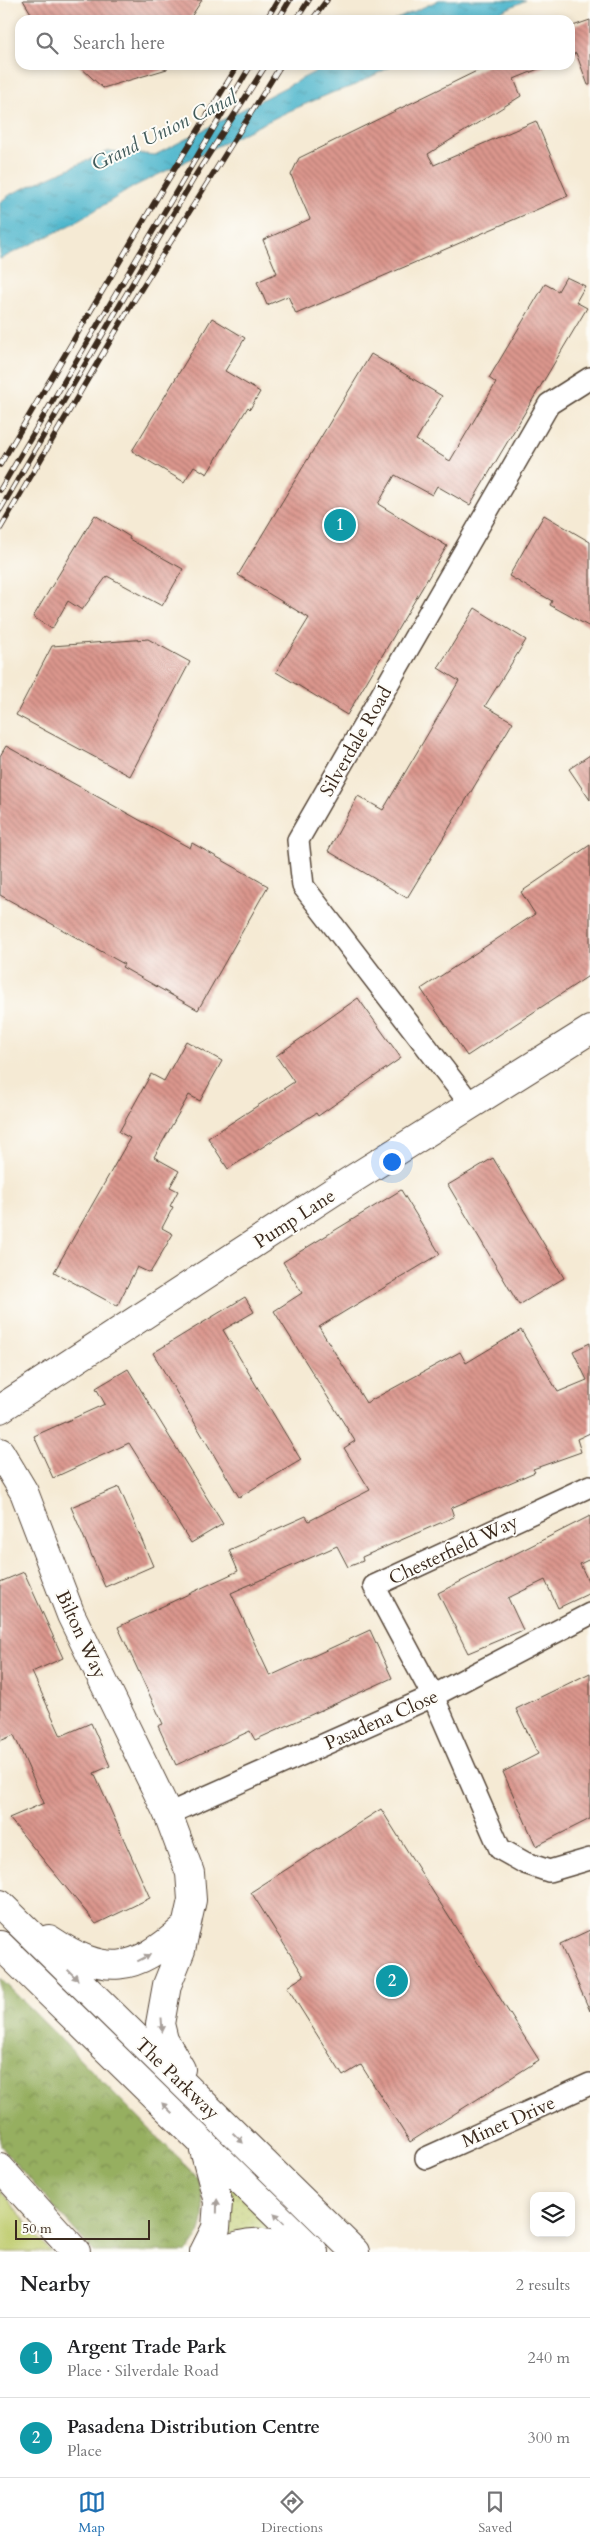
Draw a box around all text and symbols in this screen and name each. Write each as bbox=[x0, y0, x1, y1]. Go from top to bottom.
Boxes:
search box bbox=[15, 15, 575, 70]
icon: search bbox=[33, 29, 61, 57]
text: Search here bbox=[73, 30, 165, 56]
water label: Grand Union Canal bbox=[87, 83, 242, 177]
pin: 1 bbox=[324, 506, 356, 544]
street label: Silverdale Road bbox=[314, 682, 398, 801]
your location bbox=[379, 1149, 405, 1175]
street label: Pump Lane bbox=[249, 1183, 340, 1255]
street label: Chesterfield Way bbox=[384, 1509, 522, 1591]
street label: Bilton Way bbox=[49, 1586, 113, 1683]
street label: Pasadena Close bbox=[321, 1683, 442, 1756]
one-way arrow bbox=[136, 1954, 151, 1962]
pin: 2 bbox=[376, 1962, 408, 2000]
one-way arrow bbox=[66, 1969, 78, 1981]
one-way arrow bbox=[158, 2018, 166, 2034]
street label: The Parkway bbox=[129, 2032, 225, 2126]
street label: Minet Drive bbox=[458, 2090, 559, 2154]
one-way arrow bbox=[161, 2102, 173, 2114]
one-way arrow bbox=[232, 2132, 244, 2144]
map controls bbox=[530, 2192, 575, 2237]
button: layers bbox=[530, 2192, 575, 2237]
one-way arrow bbox=[213, 2198, 221, 2214]
one-way arrow bbox=[273, 2212, 285, 2224]
scale bar bbox=[15, 2217, 150, 2240]
text: 50 m bbox=[22, 2219, 52, 2238]
text: Nearby bbox=[20, 2270, 91, 2299]
text: 2 results bbox=[516, 2274, 570, 2296]
text: Argent Trade Park bbox=[67, 2334, 227, 2360]
text: 1 bbox=[32, 2347, 40, 2369]
text: 240 m bbox=[528, 2347, 570, 2369]
text: Place · Silverdale Road bbox=[67, 2360, 219, 2382]
text: Pasadena Distribution Centre bbox=[67, 2414, 320, 2440]
text: 2 bbox=[32, 2427, 40, 2449]
text: 300 m bbox=[528, 2427, 570, 2449]
text: Place bbox=[67, 2440, 102, 2462]
tab: Map bbox=[78, 2488, 106, 2537]
tab: Directions bbox=[261, 2488, 323, 2537]
tab: Saved bbox=[478, 2488, 512, 2537]

